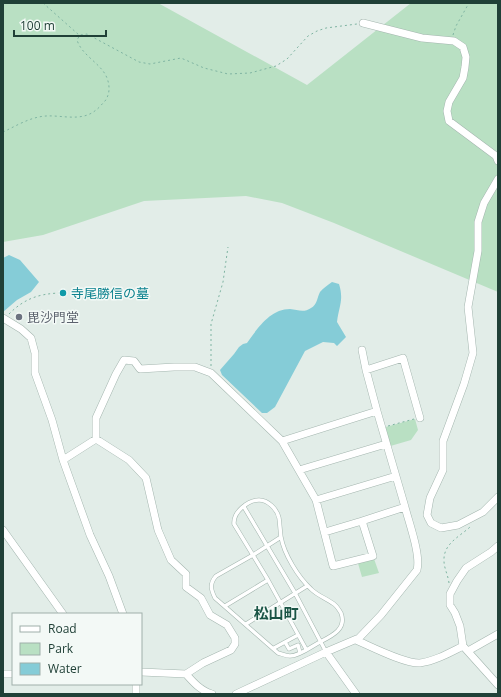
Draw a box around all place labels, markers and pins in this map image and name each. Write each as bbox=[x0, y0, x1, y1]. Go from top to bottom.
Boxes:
place label: 寺尾勝信の墓 bbox=[71, 284, 149, 302]
marker: 寺尾勝信の墓 bbox=[58, 288, 68, 298]
place label: 毘沙門堂 bbox=[27, 308, 79, 326]
marker: 毘沙門堂 bbox=[14, 312, 24, 322]

